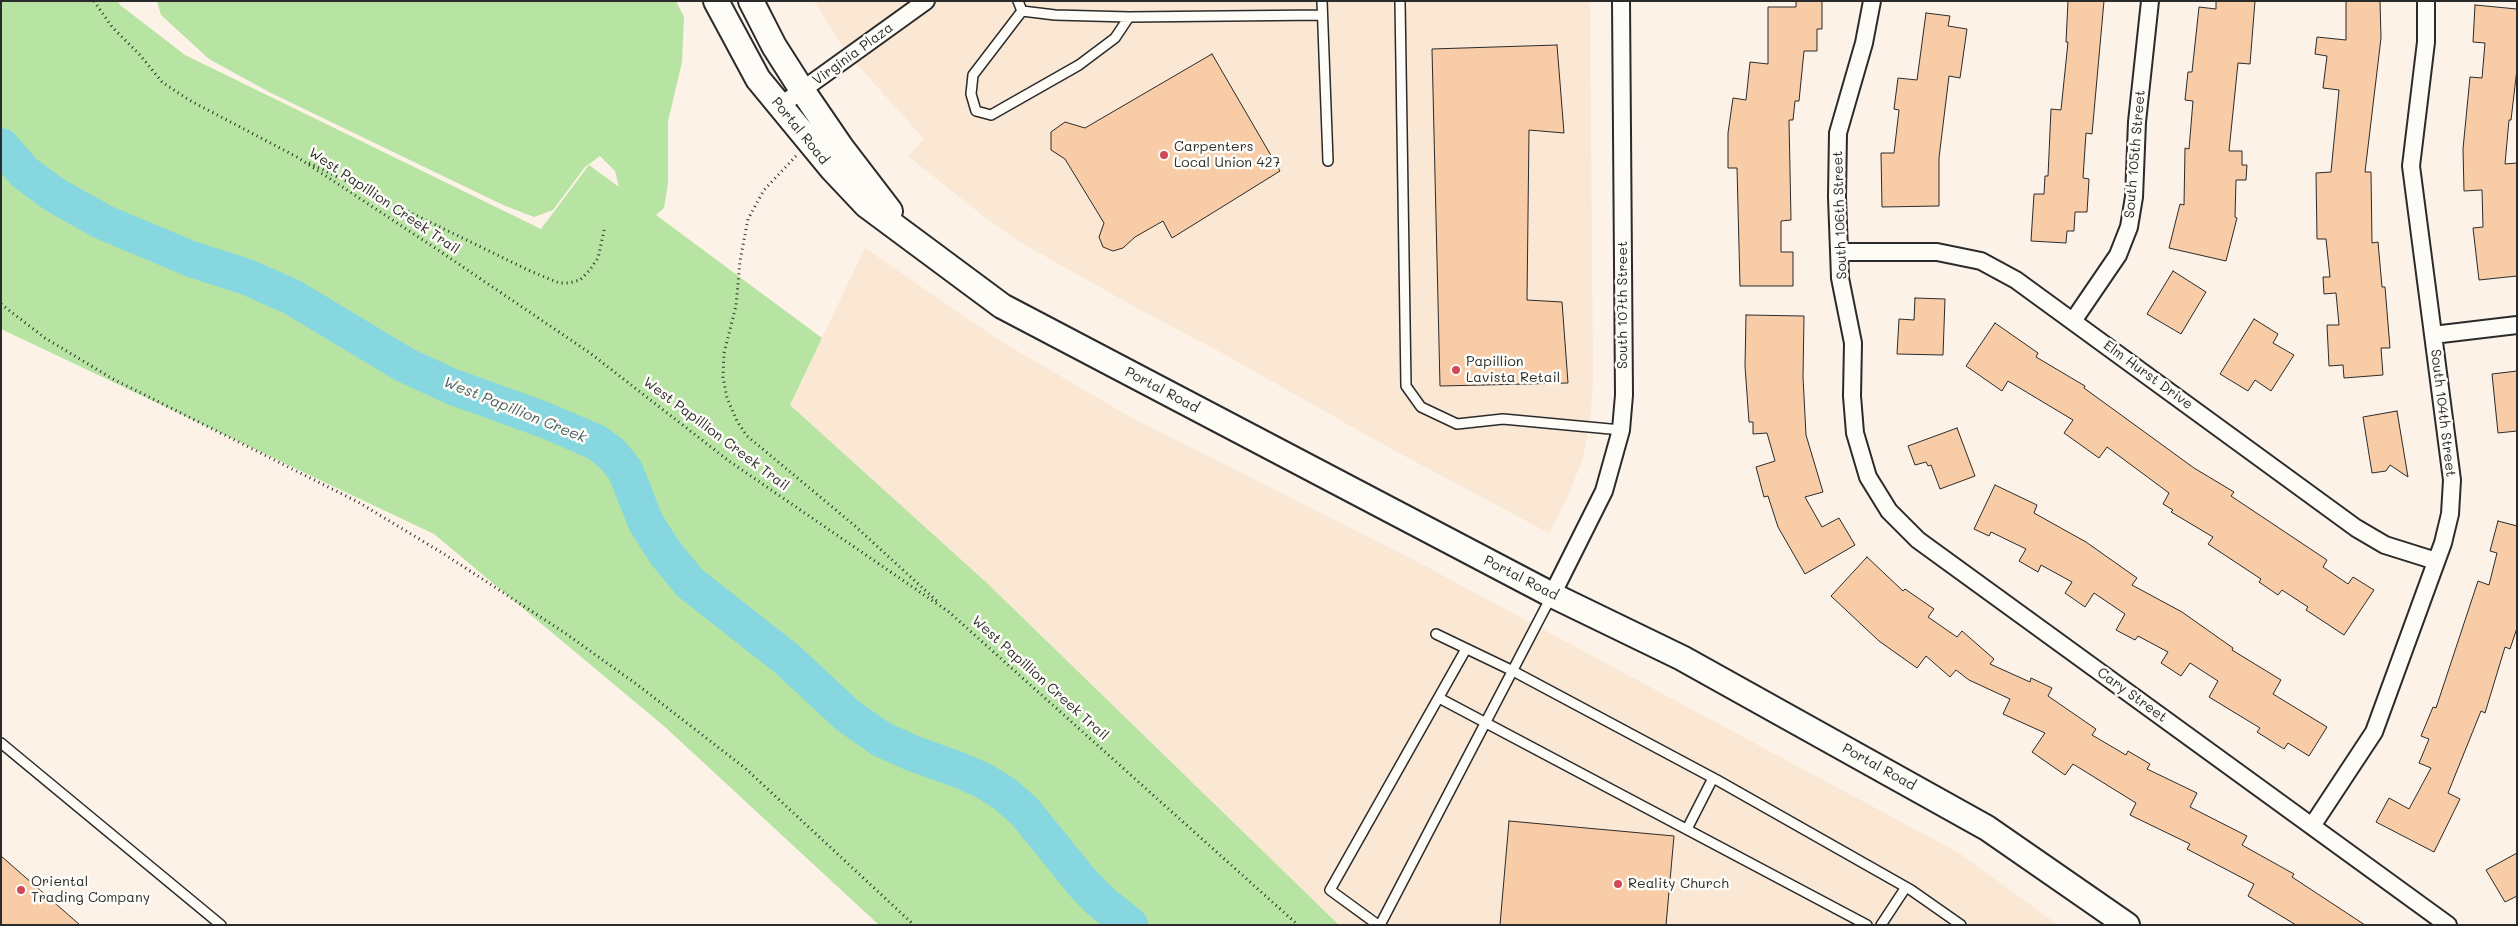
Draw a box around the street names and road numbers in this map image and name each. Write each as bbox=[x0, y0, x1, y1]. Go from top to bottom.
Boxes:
street label: Virginia Plaza bbox=[810, 19, 896, 89]
street label: South 105th Street bbox=[2121, 89, 2149, 219]
street label: Portal Road bbox=[768, 94, 832, 168]
street label: West Papillion Creek Trail bbox=[305, 144, 463, 258]
street label: South 106th Street bbox=[1829, 150, 1851, 280]
street label: South 107th Street bbox=[1615, 241, 1631, 369]
street label: Elm Hurst Drive bbox=[2100, 337, 2196, 413]
street label: South 104th Street bbox=[2427, 348, 2459, 478]
street label: Portal Road bbox=[1122, 363, 1202, 417]
street label: West Papillion Creek Trail bbox=[640, 374, 792, 494]
street label: Portal Road bbox=[1481, 552, 1561, 604]
street label: West Papillion Creek Trail bbox=[968, 612, 1112, 744]
street label: Cary Street bbox=[2094, 664, 2170, 726]
street label: Portal Road bbox=[1839, 740, 1919, 794]

